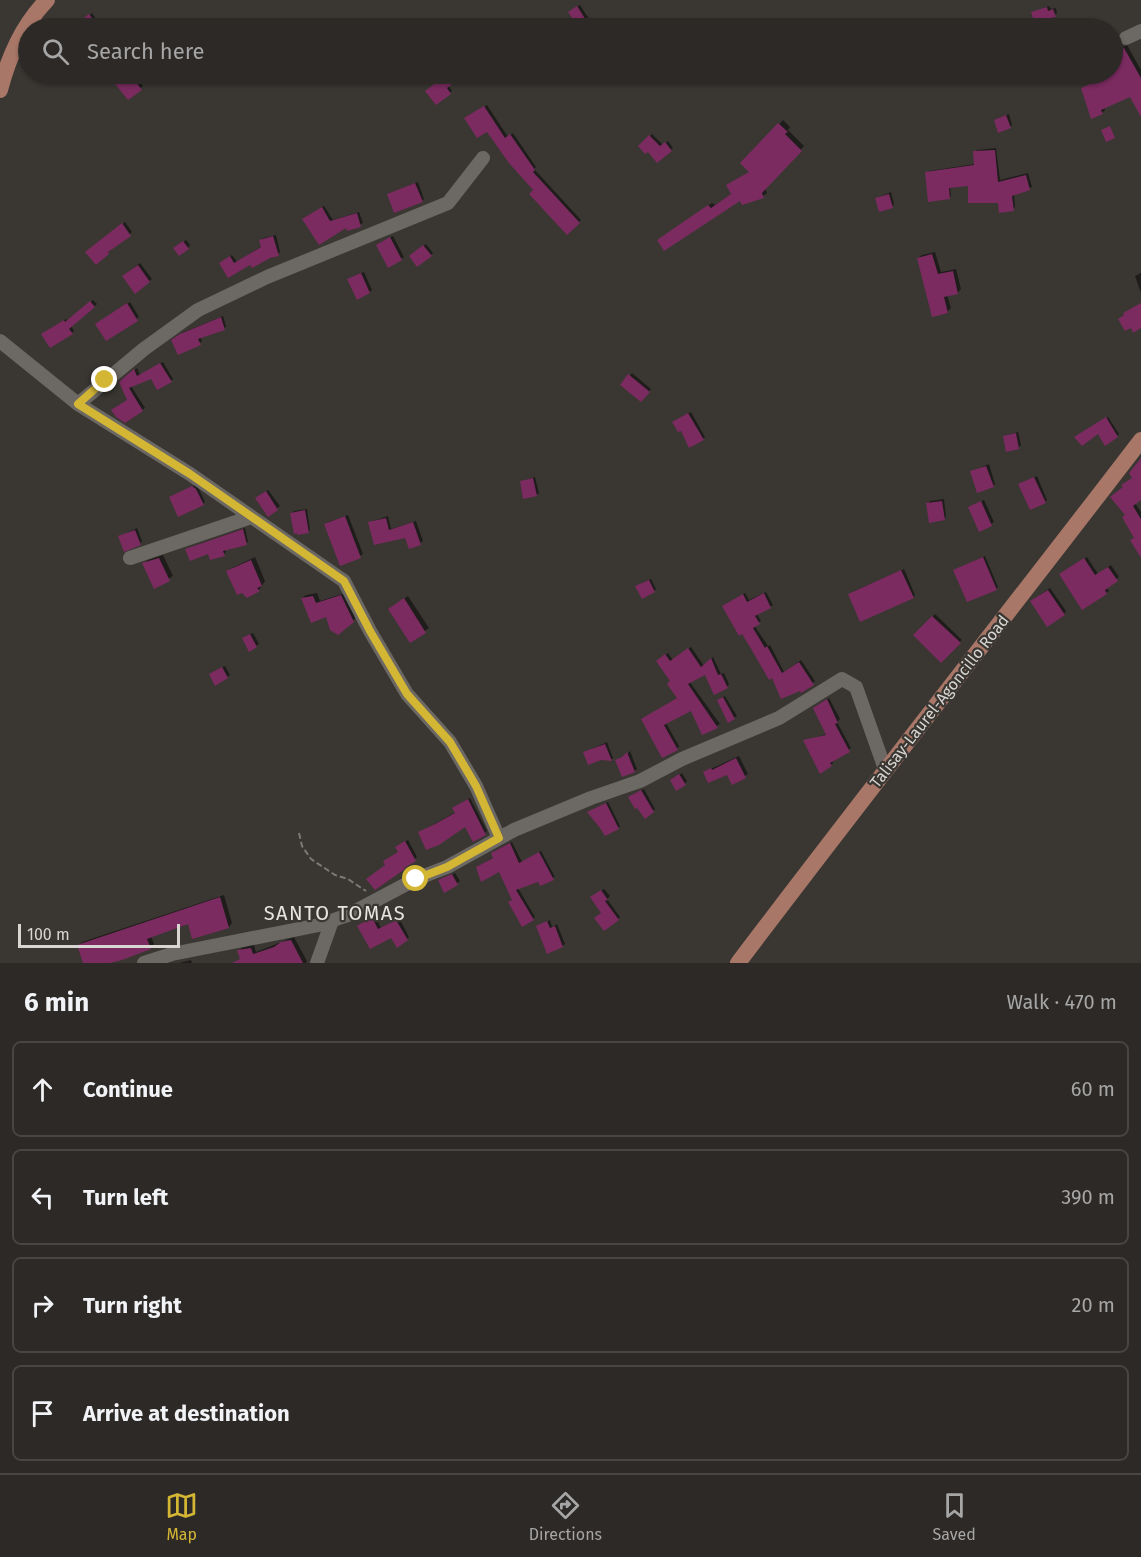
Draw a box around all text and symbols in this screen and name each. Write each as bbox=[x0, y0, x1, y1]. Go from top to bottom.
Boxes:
search box bbox=[18, 18, 1123, 84]
icon: search bbox=[39, 35, 72, 68]
text: Search here bbox=[87, 38, 205, 65]
route end bbox=[91, 366, 117, 392]
street label: Talisay-Laurel-Agoncillo Road bbox=[866, 611, 1013, 792]
route start bbox=[402, 865, 428, 891]
district label: SANTO TOMAS bbox=[264, 901, 406, 925]
scale bar bbox=[18, 921, 180, 948]
text: 100 m bbox=[27, 925, 70, 944]
text: 6 min bbox=[24, 987, 89, 1018]
text: Walk · 470 m bbox=[1007, 990, 1117, 1014]
icon: ahead bbox=[26, 1073, 59, 1106]
text: Continue bbox=[83, 1076, 173, 1103]
text: 60 m bbox=[1071, 1077, 1115, 1101]
icon: left bbox=[26, 1181, 59, 1214]
text: Turn left bbox=[83, 1184, 168, 1211]
text: 390 m bbox=[1061, 1185, 1115, 1209]
icon: right bbox=[26, 1289, 59, 1322]
text: Turn right bbox=[83, 1292, 182, 1319]
text: 20 m bbox=[1072, 1293, 1115, 1317]
icon: arrive bbox=[26, 1397, 59, 1430]
text: Arrive at destination bbox=[83, 1400, 290, 1427]
tab: Map bbox=[165, 1489, 198, 1544]
tab: Directions bbox=[529, 1489, 602, 1544]
tab: Saved bbox=[932, 1489, 976, 1544]

